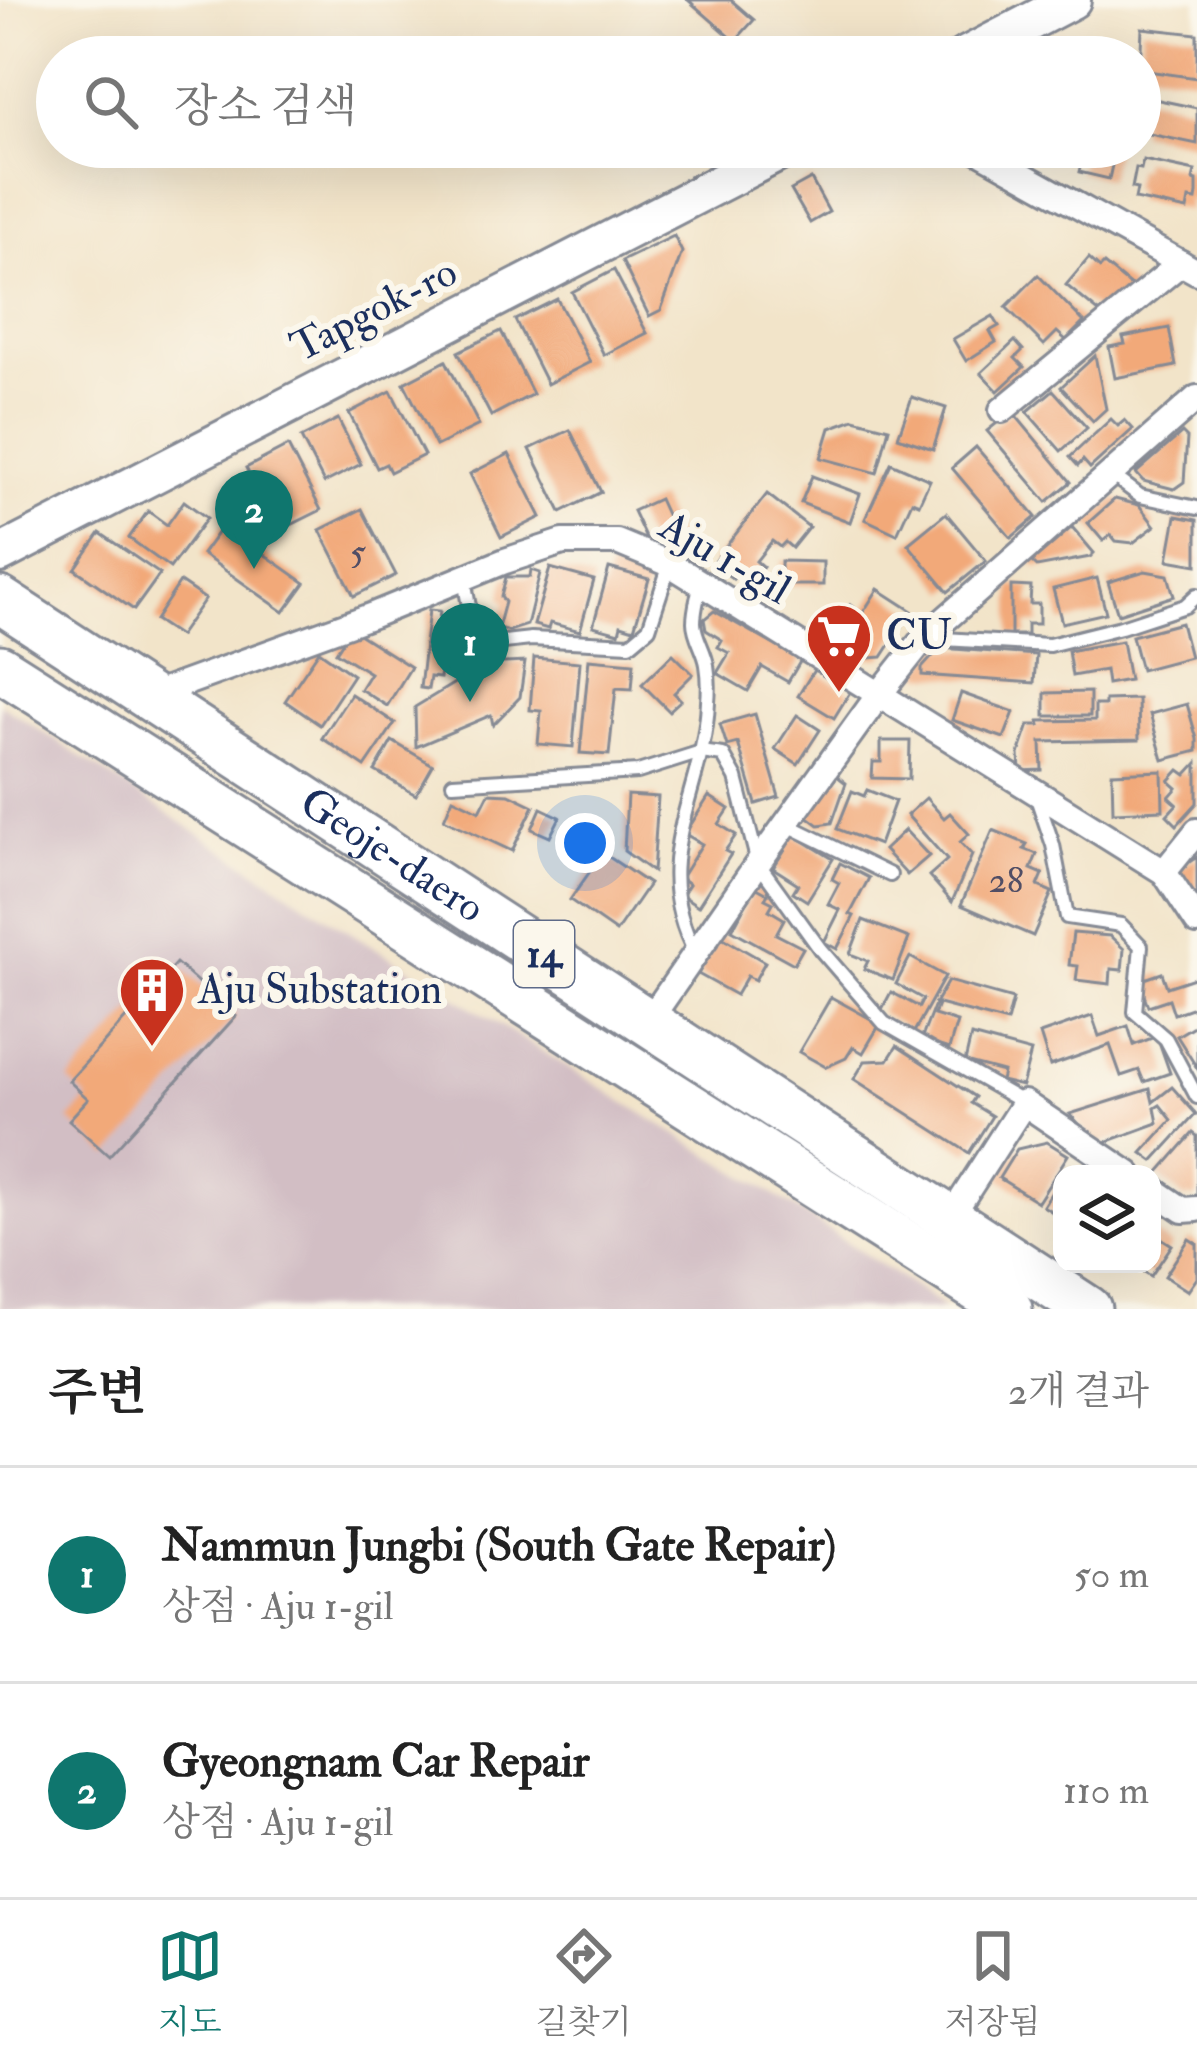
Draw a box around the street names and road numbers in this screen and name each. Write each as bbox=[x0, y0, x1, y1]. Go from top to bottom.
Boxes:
street label: Tapgok-ro bbox=[282, 246, 466, 374]
street label: Aju 1-gil bbox=[649, 499, 800, 616]
street label: Geoje-daero bbox=[290, 777, 494, 934]
road number: 14 bbox=[514, 921, 574, 987]

